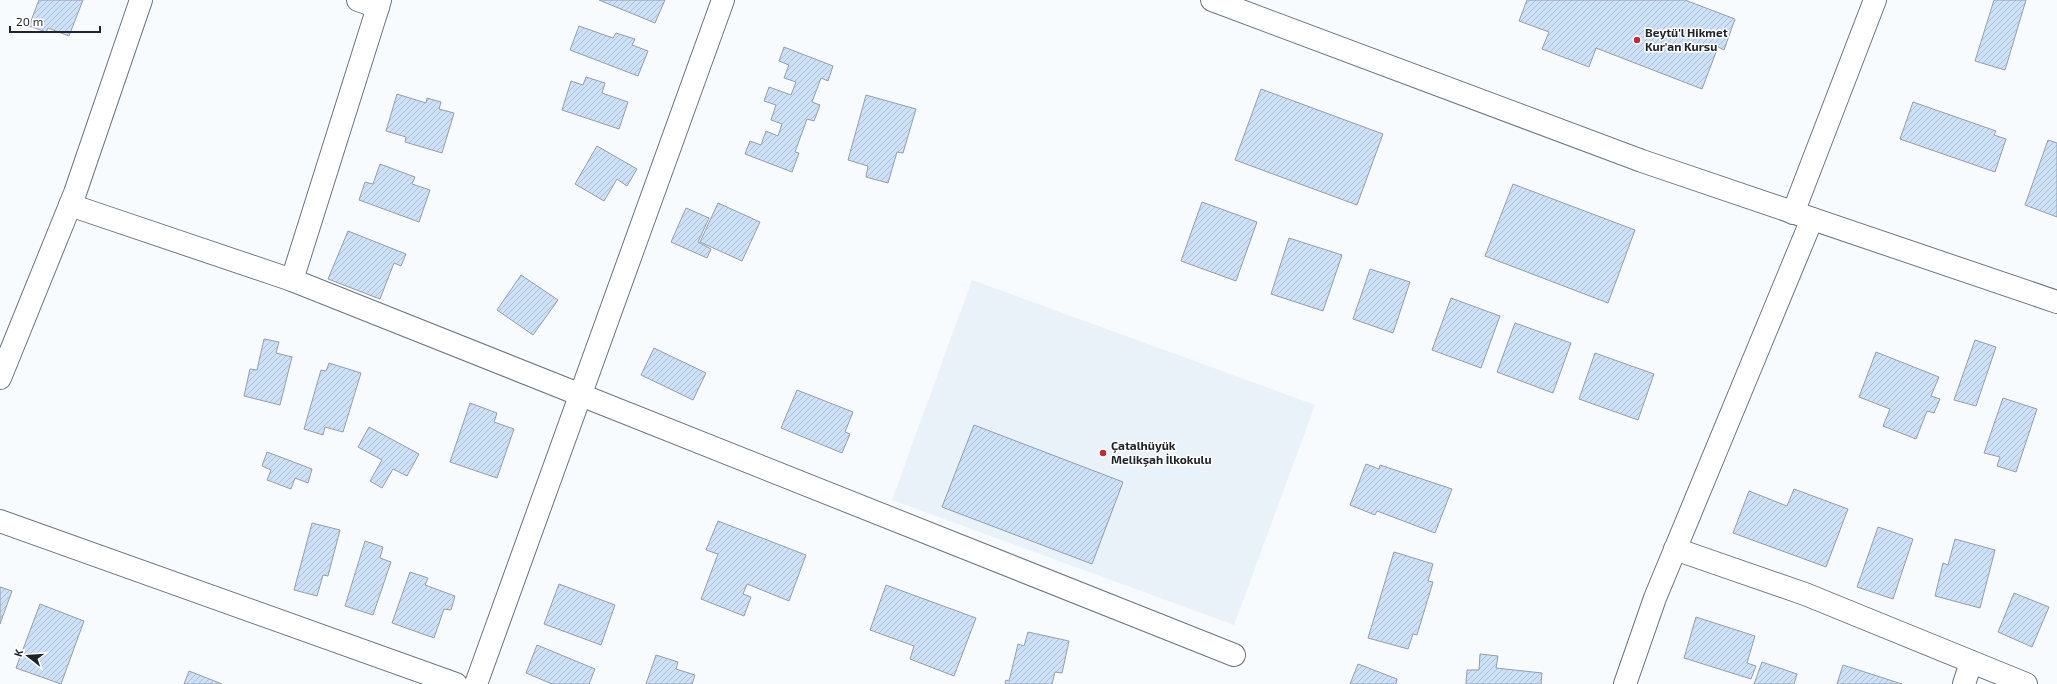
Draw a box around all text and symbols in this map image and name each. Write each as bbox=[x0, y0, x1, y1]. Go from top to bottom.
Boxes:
scale bar bbox=[10, 8, 100, 34]
text: 20 m bbox=[16, 14, 43, 28]
place label: Beytü'l Hikmet Kur'an Kursu bbox=[1645, 25, 1728, 53]
marker: Beytü'l Hikmet Kur'an Kursu bbox=[1632, 35, 1642, 45]
place label: Çatalhüyük Melikşah İlkokulu bbox=[1111, 438, 1212, 467]
marker: Çatalhüyük Melikşah İlkokulu bbox=[1098, 448, 1108, 458]
north arrow bbox=[8, 636, 48, 676]
text: K bbox=[11, 648, 25, 658]

